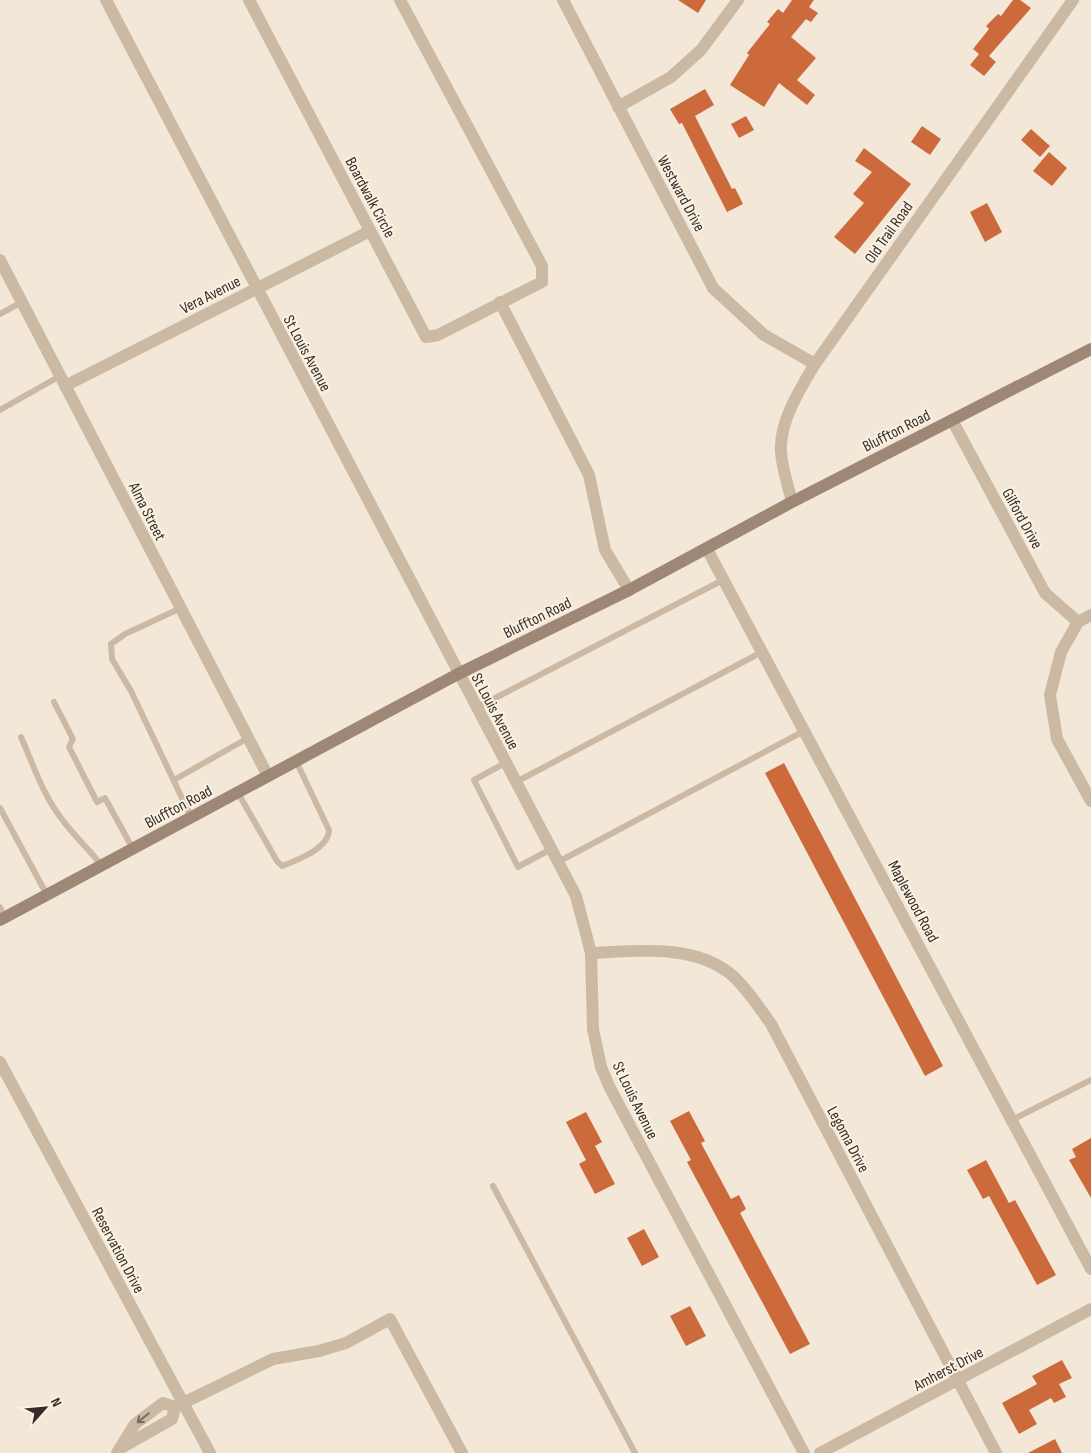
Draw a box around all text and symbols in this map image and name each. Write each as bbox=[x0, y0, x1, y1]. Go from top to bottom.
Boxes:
street label: Westward Drive bbox=[653, 152, 709, 235]
street label: Boardwalk Circle bbox=[341, 154, 399, 241]
street label: Old Trail Road bbox=[861, 198, 917, 267]
street label: Vera Avenue bbox=[177, 272, 244, 319]
street label: St Louis Avenue bbox=[279, 312, 335, 395]
street label: Bluffton Road bbox=[860, 406, 934, 456]
street label: Alma Street bbox=[123, 479, 169, 544]
street label: Gilford Drive bbox=[997, 485, 1046, 552]
street label: Bluffton Road bbox=[501, 594, 575, 643]
street label: St Louis Avenue bbox=[467, 670, 523, 753]
street label: Bluffton Road bbox=[142, 782, 216, 833]
street label: Maplewood Road bbox=[883, 858, 942, 946]
street label: St Louis Avenue bbox=[608, 1059, 662, 1142]
street label: Legoma Drive bbox=[822, 1103, 873, 1176]
street label: Reservation Drive bbox=[87, 1205, 148, 1297]
street label: Amherst Drive bbox=[910, 1343, 987, 1396]
north arrow bbox=[20, 1383, 70, 1433]
text: N bbox=[47, 1395, 65, 1410]
one-way arrow bbox=[136, 1412, 149, 1423]

